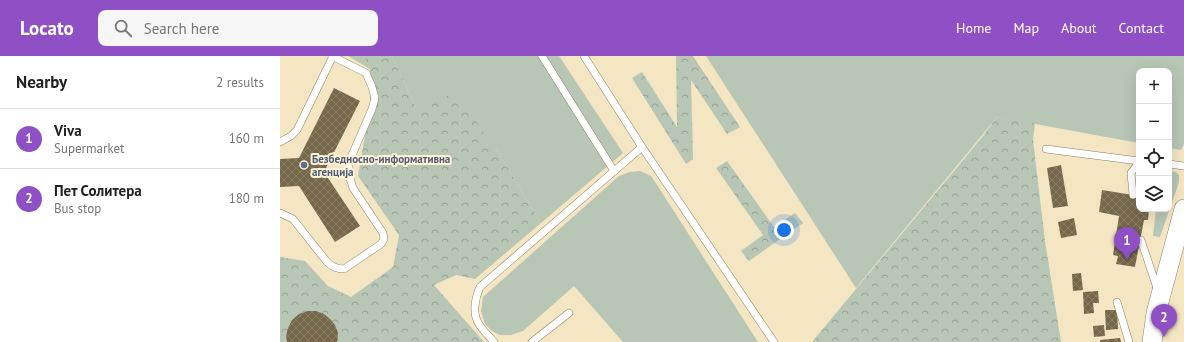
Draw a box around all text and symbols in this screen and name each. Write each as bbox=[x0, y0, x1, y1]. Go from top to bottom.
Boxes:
search box bbox=[98, 10, 378, 46]
text: Locato bbox=[20, 16, 74, 40]
icon: search bbox=[112, 17, 134, 39]
text: Search here bbox=[144, 19, 219, 38]
text: Home bbox=[956, 19, 991, 37]
text: Map bbox=[1013, 19, 1039, 37]
text: About bbox=[1061, 19, 1097, 37]
text: Contact bbox=[1119, 19, 1164, 37]
map controls bbox=[1136, 68, 1172, 212]
button: + bbox=[1136, 68, 1172, 104]
text: Nearby bbox=[16, 71, 67, 93]
text: 2 results bbox=[216, 74, 264, 91]
button: − bbox=[1136, 104, 1172, 140]
text: Viva bbox=[54, 121, 82, 140]
text: 1 bbox=[25, 130, 33, 147]
text: 160 m bbox=[229, 130, 264, 147]
text: Supermarket bbox=[54, 140, 124, 157]
button: locate bbox=[1136, 140, 1172, 176]
place label: Безбедносно-информативна агенција bbox=[312, 152, 450, 179]
marker: Безбедносно-информативна агенција bbox=[299, 160, 309, 170]
button: layers bbox=[1136, 176, 1172, 212]
text: Пет Солитера bbox=[54, 181, 142, 200]
text: 2 bbox=[25, 190, 33, 207]
text: 180 m bbox=[229, 190, 264, 207]
text: Bus stop bbox=[54, 200, 101, 217]
your location bbox=[774, 220, 794, 240]
pin: 1 bbox=[1114, 227, 1140, 260]
pin: 2 bbox=[1151, 304, 1177, 337]

